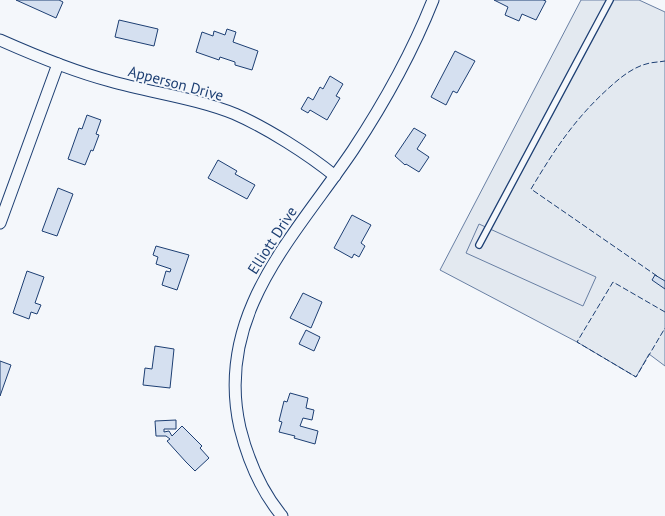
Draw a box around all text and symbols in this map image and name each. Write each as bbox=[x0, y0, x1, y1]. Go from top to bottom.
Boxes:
street label: Apperson Drive bbox=[126, 61, 226, 105]
street label: Elliott Drive bbox=[243, 203, 301, 277]

